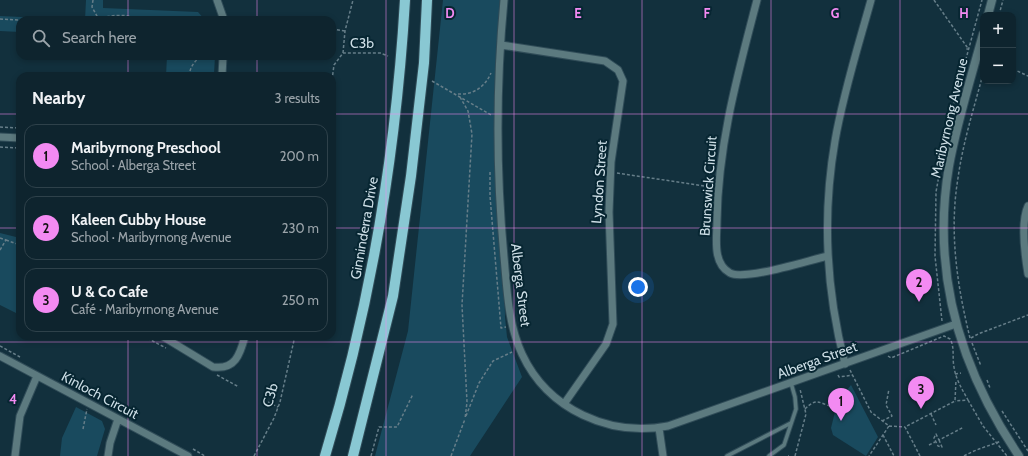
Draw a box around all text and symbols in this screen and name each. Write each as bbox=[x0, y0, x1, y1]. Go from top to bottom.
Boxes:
text: D bbox=[445, 5, 455, 21]
text: E bbox=[574, 5, 582, 21]
text: F bbox=[704, 5, 711, 21]
text: G bbox=[831, 5, 840, 21]
text: H bbox=[959, 5, 969, 21]
map controls bbox=[980, 12, 1016, 84]
button: + bbox=[980, 12, 1016, 48]
search box bbox=[16, 16, 336, 60]
icon: search bbox=[30, 27, 52, 49]
text: Search here bbox=[62, 29, 137, 47]
street label: C3b bbox=[350, 34, 374, 52]
button: − bbox=[980, 48, 1016, 84]
street label: Maribyrnong Avenue bbox=[926, 56, 972, 180]
text: Nearby bbox=[32, 88, 85, 108]
text: 3 results bbox=[274, 90, 320, 106]
street label: Brunswick Circuit bbox=[696, 135, 720, 237]
text: Maribyrnong Preschool bbox=[71, 139, 221, 157]
street label: Lyndon Street bbox=[587, 140, 611, 224]
text: 1 bbox=[44, 148, 48, 164]
text: 200 m bbox=[280, 148, 319, 164]
text: School · Alberga Street bbox=[71, 157, 196, 173]
street label: Ginninderra Drive bbox=[346, 175, 382, 281]
text: Kaleen Cubby House bbox=[71, 211, 206, 229]
text: 2 bbox=[43, 220, 49, 236]
text: 230 m bbox=[282, 220, 319, 236]
text: School · Maribyrnong Avenue bbox=[71, 229, 232, 245]
street label: Alberga Street bbox=[507, 242, 535, 328]
pin: 2 bbox=[906, 269, 932, 302]
your location bbox=[628, 277, 648, 297]
text: U & Co Cafe bbox=[71, 283, 148, 301]
text: 3 bbox=[42, 292, 50, 308]
text: 250 m bbox=[282, 292, 319, 308]
text: Café · Maribyrnong Avenue bbox=[71, 301, 219, 317]
street label: Alberga Street bbox=[774, 337, 860, 383]
street label: Kinloch Circuit bbox=[58, 367, 142, 423]
pin: 3 bbox=[908, 376, 934, 409]
street label: C3b bbox=[258, 381, 282, 409]
pin: 1 bbox=[828, 388, 854, 421]
text: 4 bbox=[9, 391, 17, 407]

